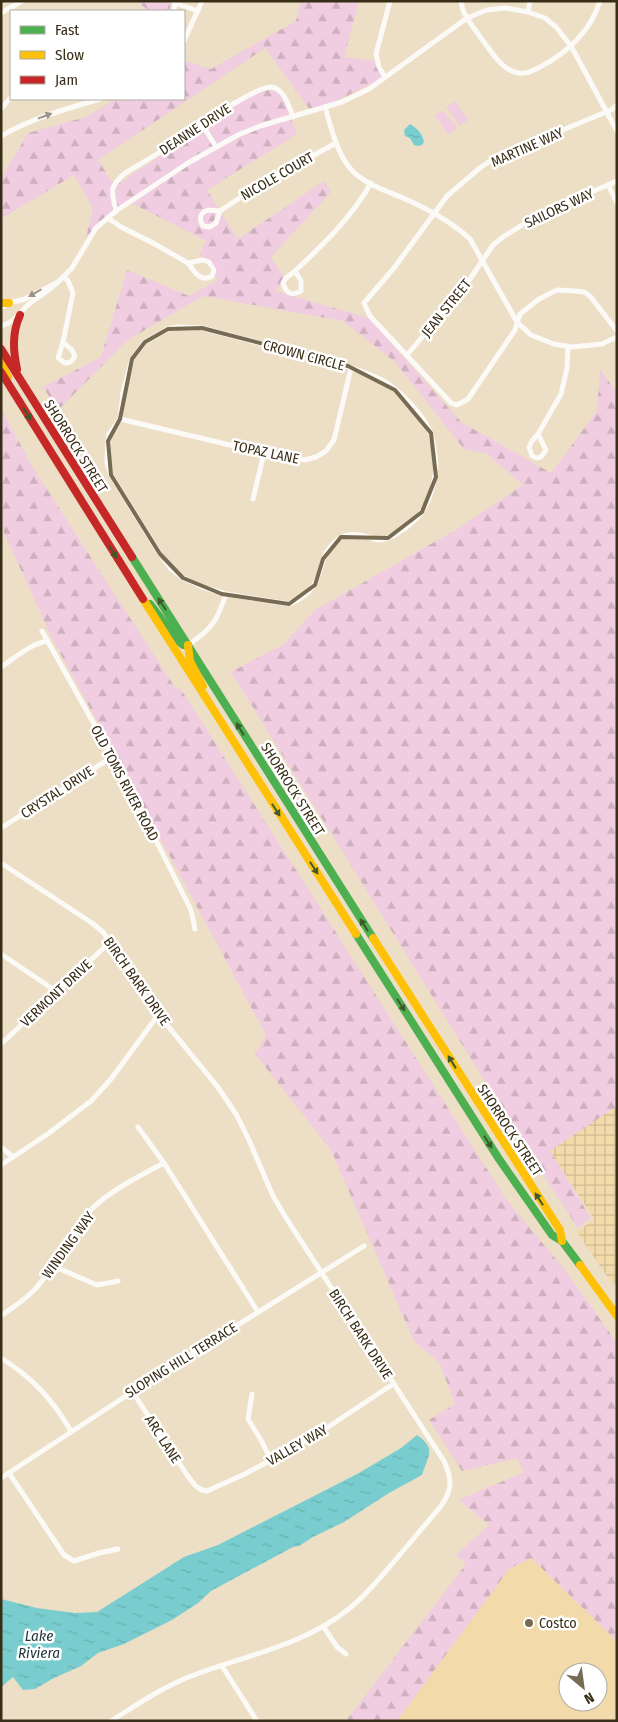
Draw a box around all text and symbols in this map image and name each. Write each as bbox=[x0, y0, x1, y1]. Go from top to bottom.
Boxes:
legend bbox=[10, 10, 185, 100]
text: Fast bbox=[55, 21, 79, 39]
text: Slow bbox=[55, 46, 84, 64]
text: Jam bbox=[55, 71, 78, 89]
street label: DEANNE DRIVE bbox=[156, 100, 235, 159]
one-way arrow bbox=[38, 111, 53, 119]
street label: MARTINE WAY bbox=[488, 124, 566, 171]
street label: NICOLE COURT bbox=[238, 148, 317, 204]
street label: SAILORS WAY bbox=[522, 185, 596, 232]
street label: JEAN STREET bbox=[418, 275, 475, 341]
one-way arrow bbox=[27, 289, 42, 297]
street label: CROWN CIRCLE bbox=[261, 336, 347, 375]
street label: SHORROCK STREET bbox=[40, 397, 111, 496]
one-way arrow bbox=[22, 407, 32, 420]
street label: TOPAZ LANE bbox=[231, 437, 301, 468]
one-way arrow bbox=[108, 545, 117, 558]
one-way arrow bbox=[157, 597, 166, 610]
street label: OLD TOMS RIVER ROAD bbox=[87, 722, 162, 844]
one-way arrow bbox=[235, 722, 245, 735]
street label: SHORROCK STREET bbox=[257, 740, 328, 839]
street label: CRYSTAL DRIVE bbox=[18, 762, 97, 822]
one-way arrow bbox=[272, 804, 281, 817]
one-way arrow bbox=[309, 862, 318, 875]
one-way arrow bbox=[360, 918, 369, 932]
street label: BIRCH BARK DRIVE bbox=[100, 934, 174, 1029]
street label: VERMONT DRIVE bbox=[17, 956, 96, 1031]
one-way arrow bbox=[396, 999, 406, 1012]
one-way arrow bbox=[447, 1055, 456, 1069]
street label: SHORROCK STREET bbox=[473, 1081, 546, 1180]
one-way arrow bbox=[484, 1136, 493, 1149]
one-way arrow bbox=[535, 1192, 544, 1206]
street label: WINDING WAY bbox=[38, 1209, 98, 1282]
street label: BIRCH BARK DRIVE bbox=[325, 1286, 396, 1383]
street label: SLOPING HILL TERRACE bbox=[122, 1319, 241, 1402]
street label: ARC LANE bbox=[141, 1412, 185, 1467]
street label: VALLEY WAY bbox=[264, 1421, 331, 1470]
place label: Costco bbox=[539, 1615, 577, 1632]
marker: Costco bbox=[523, 1617, 535, 1629]
water label: Lake Riviera bbox=[18, 1627, 60, 1662]
north arrow bbox=[558, 1662, 608, 1712]
text: N bbox=[581, 1688, 597, 1707]

